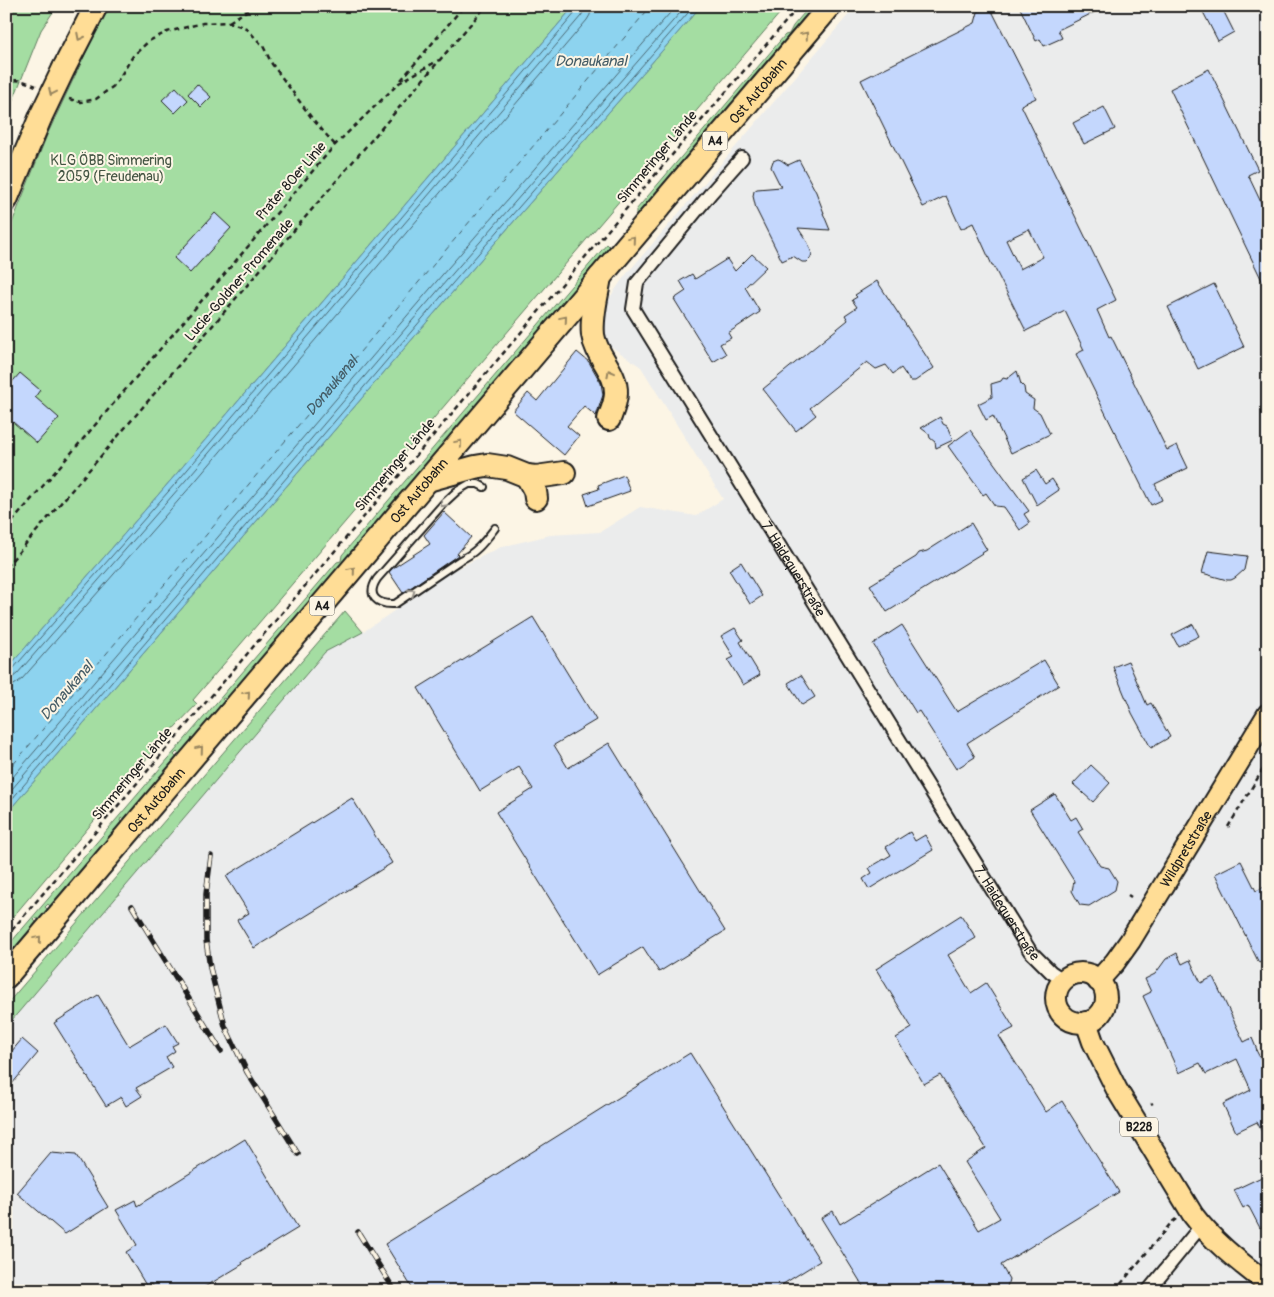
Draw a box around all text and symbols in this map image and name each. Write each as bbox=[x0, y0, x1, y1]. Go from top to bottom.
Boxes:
one-way arrow bbox=[76, 32, 86, 41]
one-way arrow bbox=[799, 32, 808, 41]
water label: Donaukanal bbox=[555, 52, 628, 71]
street label: Ost Autobahn bbox=[725, 55, 790, 127]
one-way arrow bbox=[48, 87, 59, 96]
street label: Simmeringer Lände bbox=[613, 107, 701, 207]
road number: A4 bbox=[702, 132, 728, 150]
street label: Prater 80er Linie bbox=[252, 138, 330, 224]
park label: KLG ÖBB Simmering 2059 (Freudenau) bbox=[50, 151, 172, 185]
street label: Lucie-Goldner-Promenade bbox=[181, 215, 297, 345]
one-way arrow bbox=[626, 236, 634, 245]
one-way arrow bbox=[558, 315, 567, 324]
water label: Donaukanal bbox=[301, 351, 363, 419]
one-way arrow bbox=[606, 370, 616, 379]
street label: Simmeringer Lände bbox=[351, 415, 439, 515]
one-way arrow bbox=[454, 440, 462, 449]
street label: Ost Autobahn bbox=[386, 454, 451, 527]
one-way arrow bbox=[440, 499, 449, 508]
street label: 7. Haidequerstraße bbox=[758, 518, 830, 620]
one-way arrow bbox=[346, 566, 355, 575]
one-way arrow bbox=[407, 589, 416, 598]
road number: A4 bbox=[310, 596, 334, 616]
water label: Donaukanal bbox=[36, 657, 99, 724]
one-way arrow bbox=[241, 690, 250, 699]
street label: Simmeringer Lände bbox=[88, 724, 176, 824]
one-way arrow bbox=[194, 746, 202, 755]
street label: Ost Autobahn bbox=[124, 764, 189, 836]
street label: Wildpretstraße bbox=[1156, 807, 1216, 890]
street label: 7. Haidequerstraße bbox=[971, 862, 1043, 964]
one-way arrow bbox=[32, 936, 41, 945]
road number: B228 bbox=[1120, 1118, 1158, 1136]

